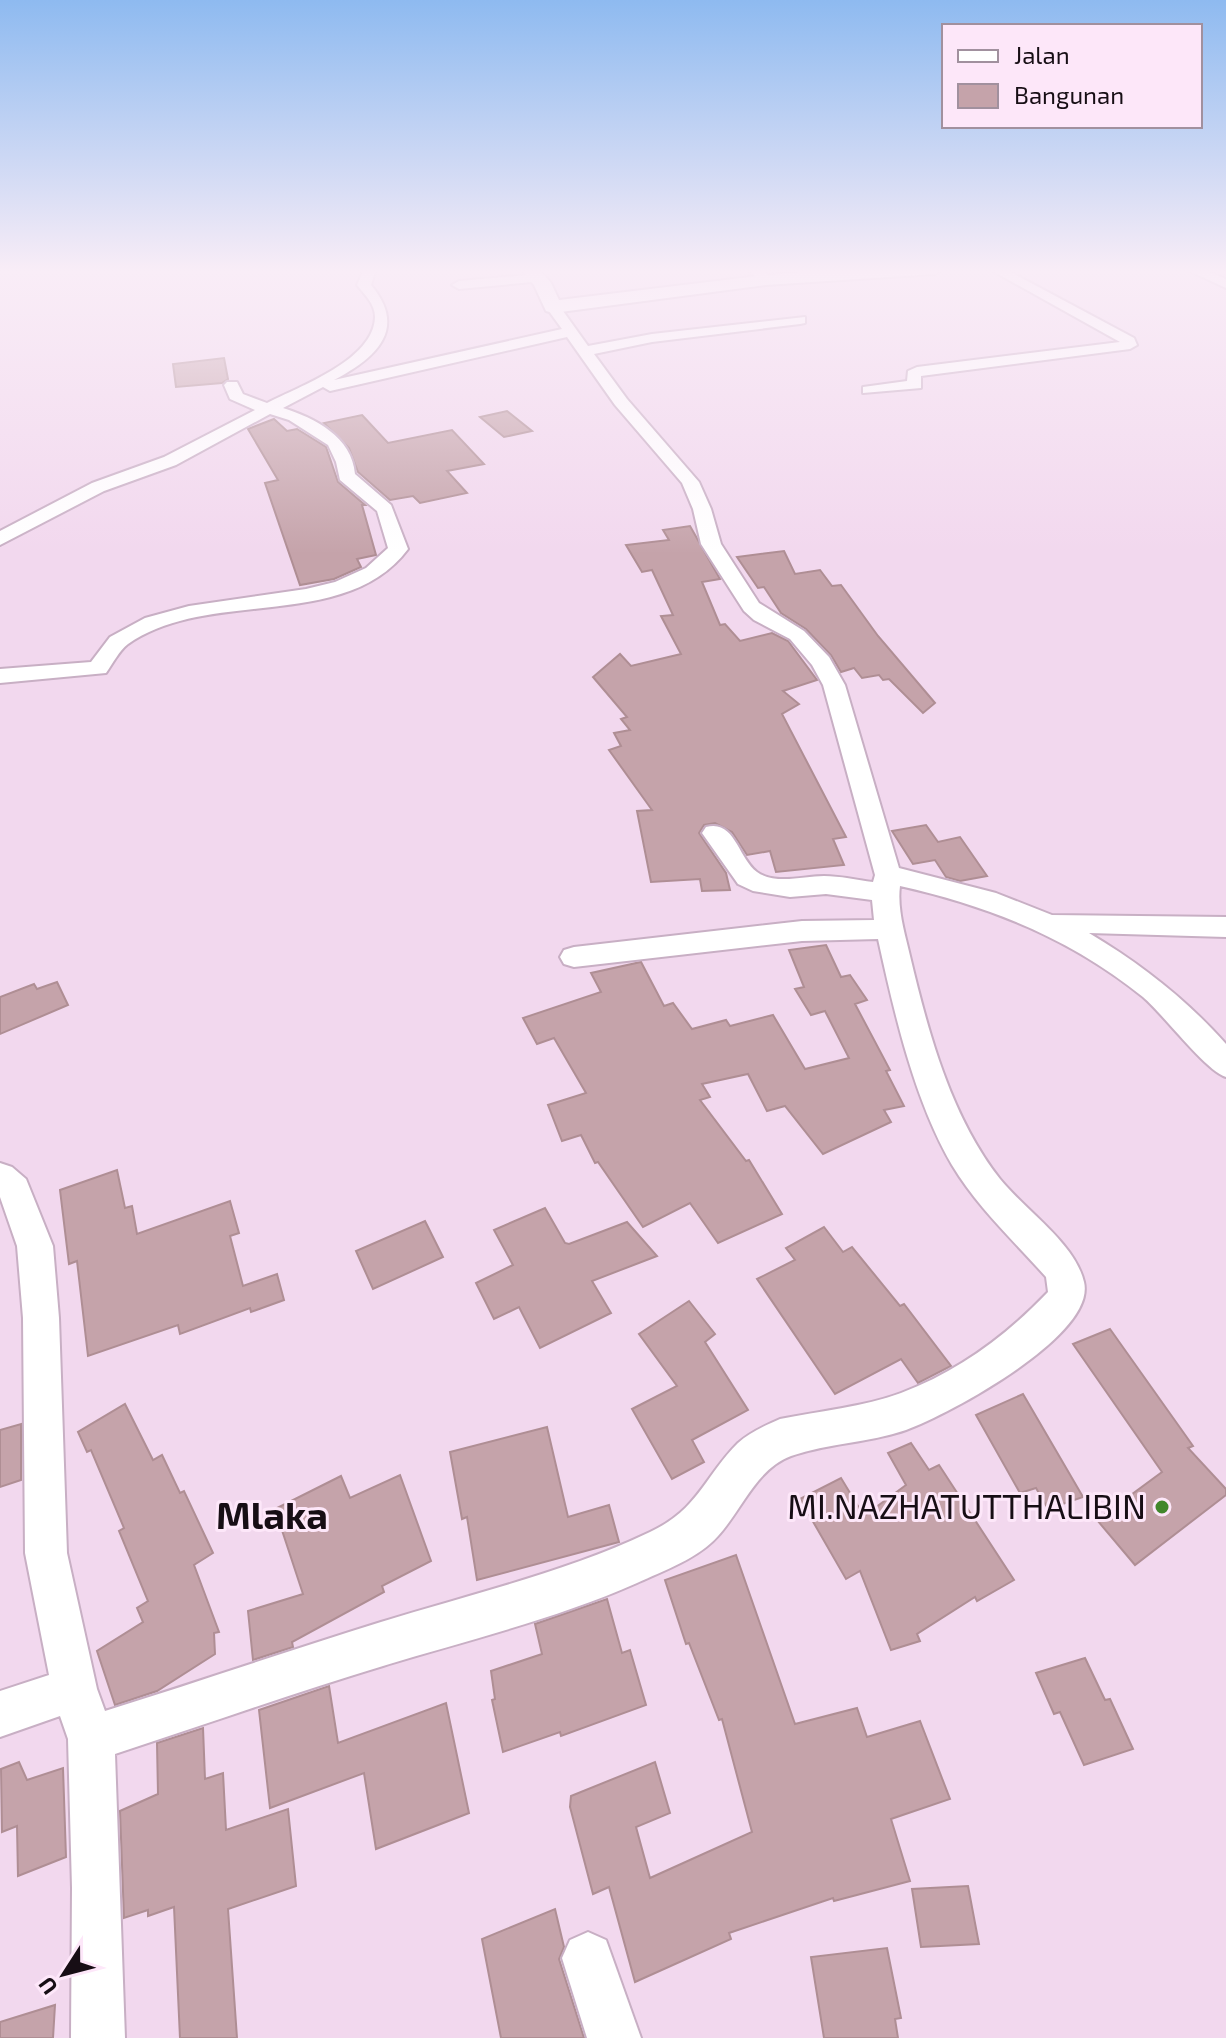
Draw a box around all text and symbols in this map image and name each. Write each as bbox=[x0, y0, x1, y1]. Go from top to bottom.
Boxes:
legend bbox=[942, 24, 1202, 128]
text: Jalan bbox=[1014, 40, 1070, 69]
text: Bangunan bbox=[1014, 80, 1124, 109]
place label: MI.NAZHATUTTHALIBIN bbox=[787, 1485, 1146, 1526]
district label: Mlaka bbox=[216, 1491, 328, 1537]
marker: MI.NAZHATUTTHALIBIN bbox=[1153, 1498, 1171, 1516]
north arrow bbox=[24, 1934, 104, 2014]
text: U bbox=[32, 1973, 62, 2000]

